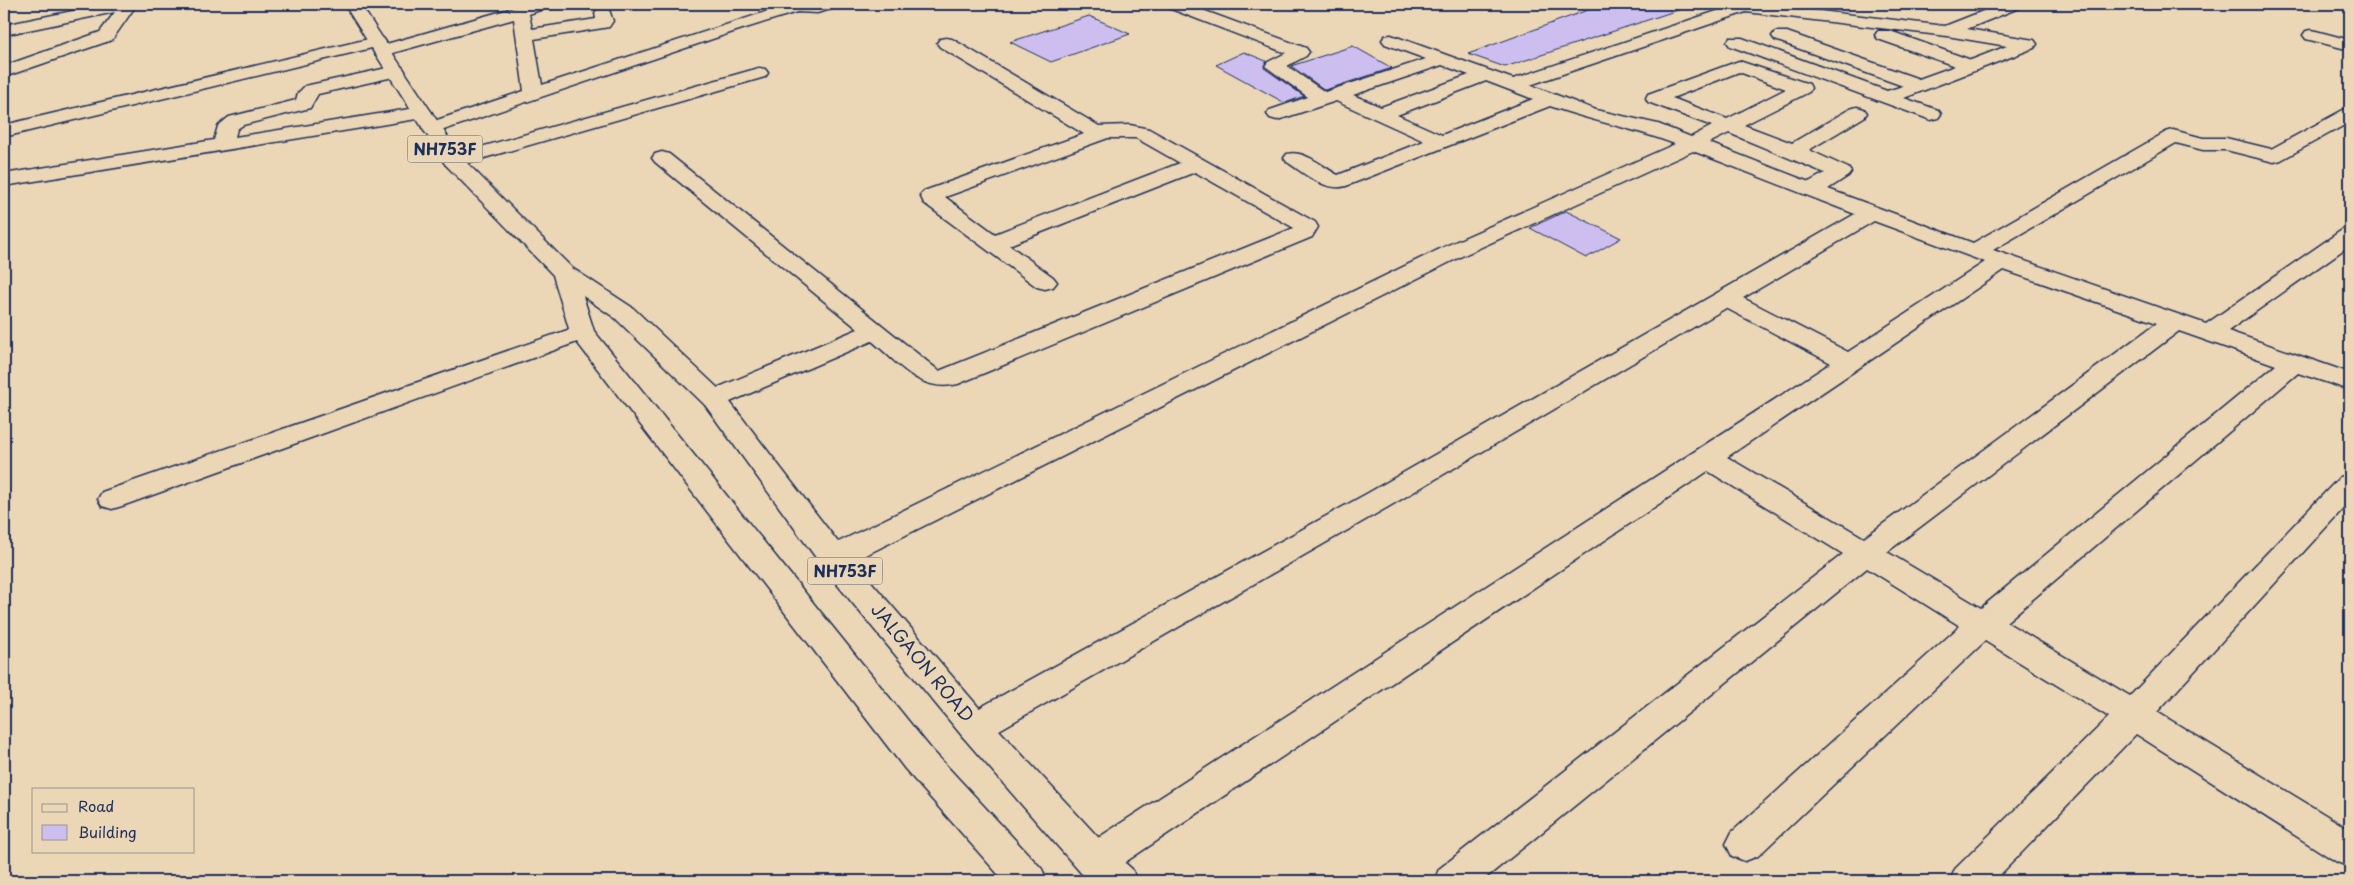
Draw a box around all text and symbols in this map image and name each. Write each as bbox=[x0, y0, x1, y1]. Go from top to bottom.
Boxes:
road number: NH753F bbox=[408, 136, 482, 162]
road number: NH753F bbox=[808, 558, 882, 584]
street label: JALGAON ROAD bbox=[865, 596, 981, 728]
legend bbox=[32, 788, 195, 852]
text: Road bbox=[78, 794, 114, 817]
text: Building bbox=[78, 820, 137, 843]

